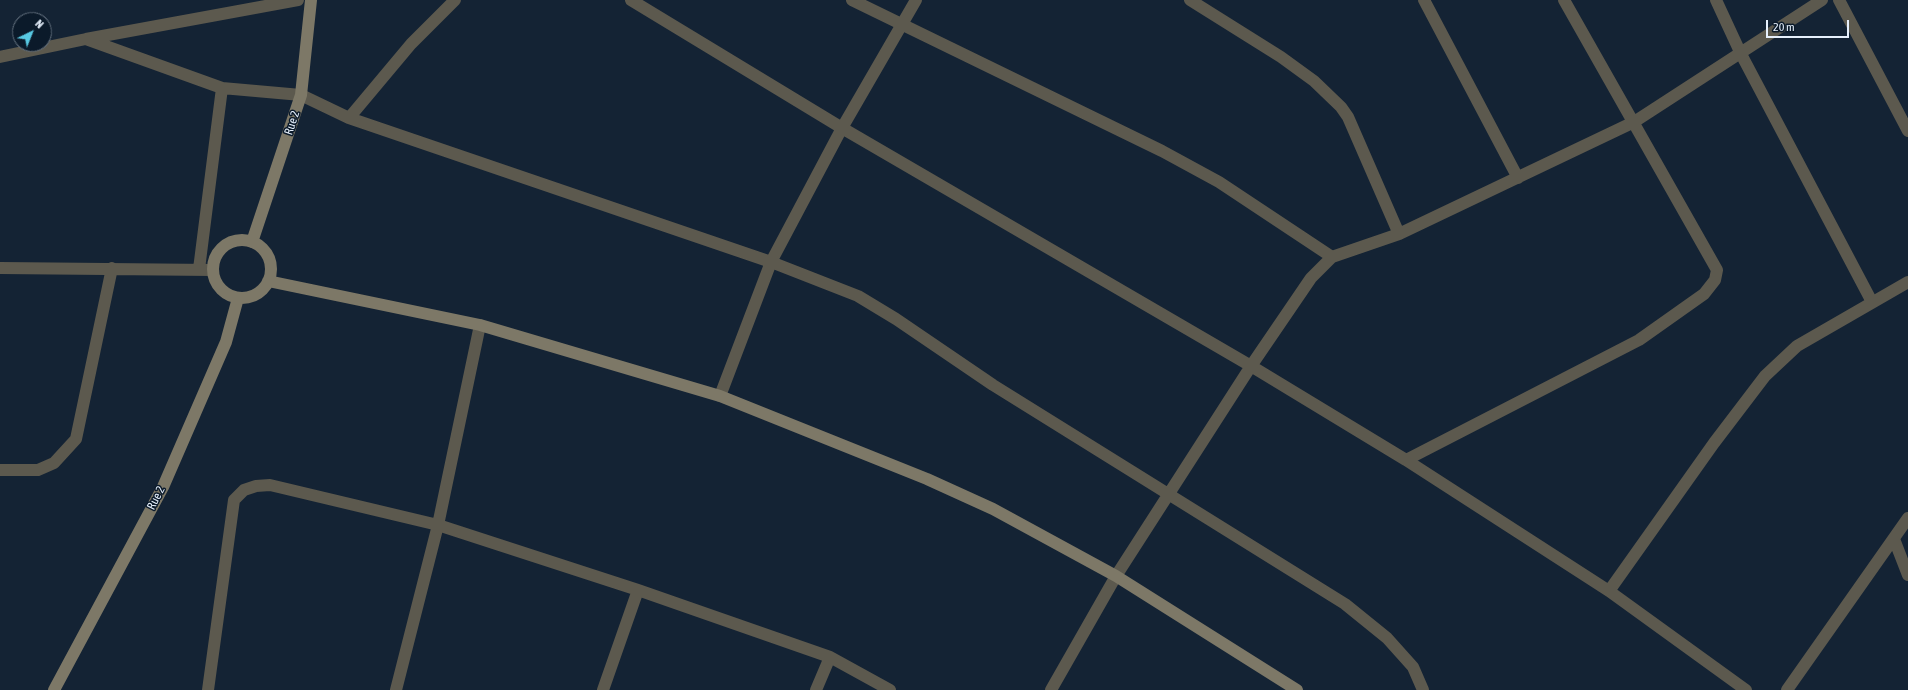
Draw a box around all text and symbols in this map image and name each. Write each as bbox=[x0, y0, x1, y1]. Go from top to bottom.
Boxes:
north arrow bbox=[12, 12, 52, 52]
scale bar bbox=[1768, 12, 1851, 38]
text: N bbox=[33, 17, 46, 31]
text: 20 m bbox=[1773, 20, 1795, 34]
street label: Rue 2 bbox=[281, 109, 303, 137]
street label: Rue 2 bbox=[144, 484, 168, 512]

